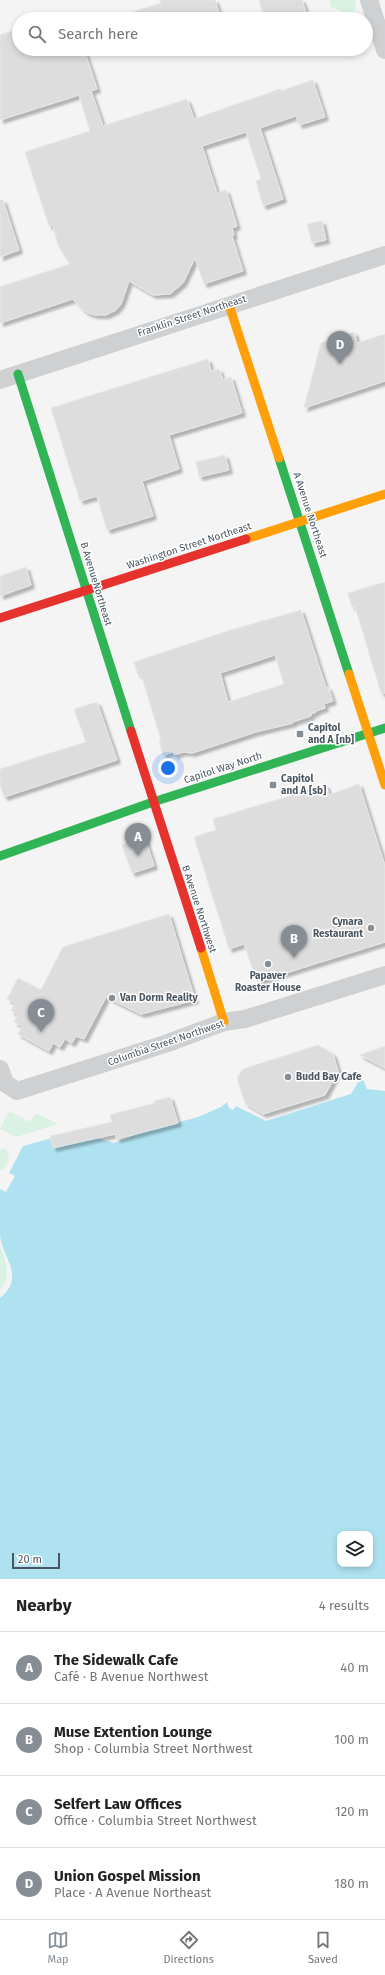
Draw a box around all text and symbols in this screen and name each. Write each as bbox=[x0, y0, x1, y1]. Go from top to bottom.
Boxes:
search box bbox=[12, 12, 373, 56]
icon: search bbox=[26, 23, 48, 45]
text: Search here bbox=[58, 25, 138, 43]
street label: Franklin Street Northeast bbox=[136, 293, 248, 339]
pin: D bbox=[327, 331, 353, 364]
street label: A Avenue Northeast bbox=[291, 471, 330, 560]
street label: Washington Street Northeast bbox=[125, 520, 253, 572]
street label: B AvenueNortheast bbox=[78, 541, 115, 628]
place label: Capitol and A [nb] bbox=[308, 722, 354, 746]
marker: Capitol and A [nb] bbox=[295, 729, 305, 739]
street label: Capitol Way North bbox=[182, 750, 264, 786]
your location bbox=[158, 758, 178, 778]
place label: Capitol and A [sb] bbox=[281, 773, 326, 797]
marker: Capitol and A [sb] bbox=[268, 780, 278, 790]
pin: A bbox=[125, 823, 151, 856]
street label: B Avenue Northwest bbox=[179, 864, 219, 955]
place label: Cynara Restaurant bbox=[313, 916, 364, 940]
marker: Cynara Restaurant bbox=[366, 923, 376, 933]
pin: B bbox=[281, 925, 307, 958]
marker: Papaver Roaster House bbox=[263, 959, 273, 969]
place label: Papaver Roaster House bbox=[235, 970, 302, 994]
place label: Van Dorm Reality bbox=[119, 992, 199, 1004]
marker: Van Dorm Reality bbox=[107, 993, 117, 1003]
pin: C bbox=[28, 999, 54, 1032]
street label: Columbia Street Northwest bbox=[106, 1017, 226, 1069]
place label: Budd Bay Cafe bbox=[296, 1071, 362, 1083]
marker: Budd Bay Cafe bbox=[283, 1072, 293, 1082]
map controls bbox=[337, 1531, 373, 1567]
button: layers bbox=[337, 1531, 373, 1567]
scale bar bbox=[12, 1551, 60, 1570]
text: 20 m bbox=[18, 1553, 42, 1566]
text: Nearby bbox=[16, 1595, 71, 1616]
text: 4 results bbox=[319, 1598, 369, 1613]
text: The Sidewalk Cafe bbox=[54, 1651, 178, 1669]
text: A bbox=[25, 1660, 33, 1675]
text: 40 m bbox=[340, 1660, 369, 1675]
text: Café · B Avenue Northwest bbox=[54, 1669, 208, 1684]
text: Muse Extention Lounge bbox=[54, 1723, 212, 1741]
text: B bbox=[25, 1732, 33, 1747]
text: 100 m bbox=[334, 1732, 369, 1747]
text: Shop · Columbia Street Northwest bbox=[54, 1741, 253, 1756]
text: Selfert Law Offices bbox=[54, 1795, 182, 1813]
text: C bbox=[25, 1804, 33, 1819]
text: 120 m bbox=[335, 1804, 369, 1819]
text: Office · Columbia Street Northwest bbox=[54, 1813, 257, 1828]
text: Union Gospel Mission bbox=[54, 1867, 201, 1885]
text: D bbox=[25, 1876, 33, 1891]
text: 180 m bbox=[334, 1876, 369, 1891]
text: Place · A Avenue Northeast bbox=[54, 1885, 211, 1900]
tab: Map bbox=[47, 1929, 69, 1966]
tab: Directions bbox=[163, 1929, 214, 1966]
tab: Saved bbox=[308, 1929, 338, 1966]

